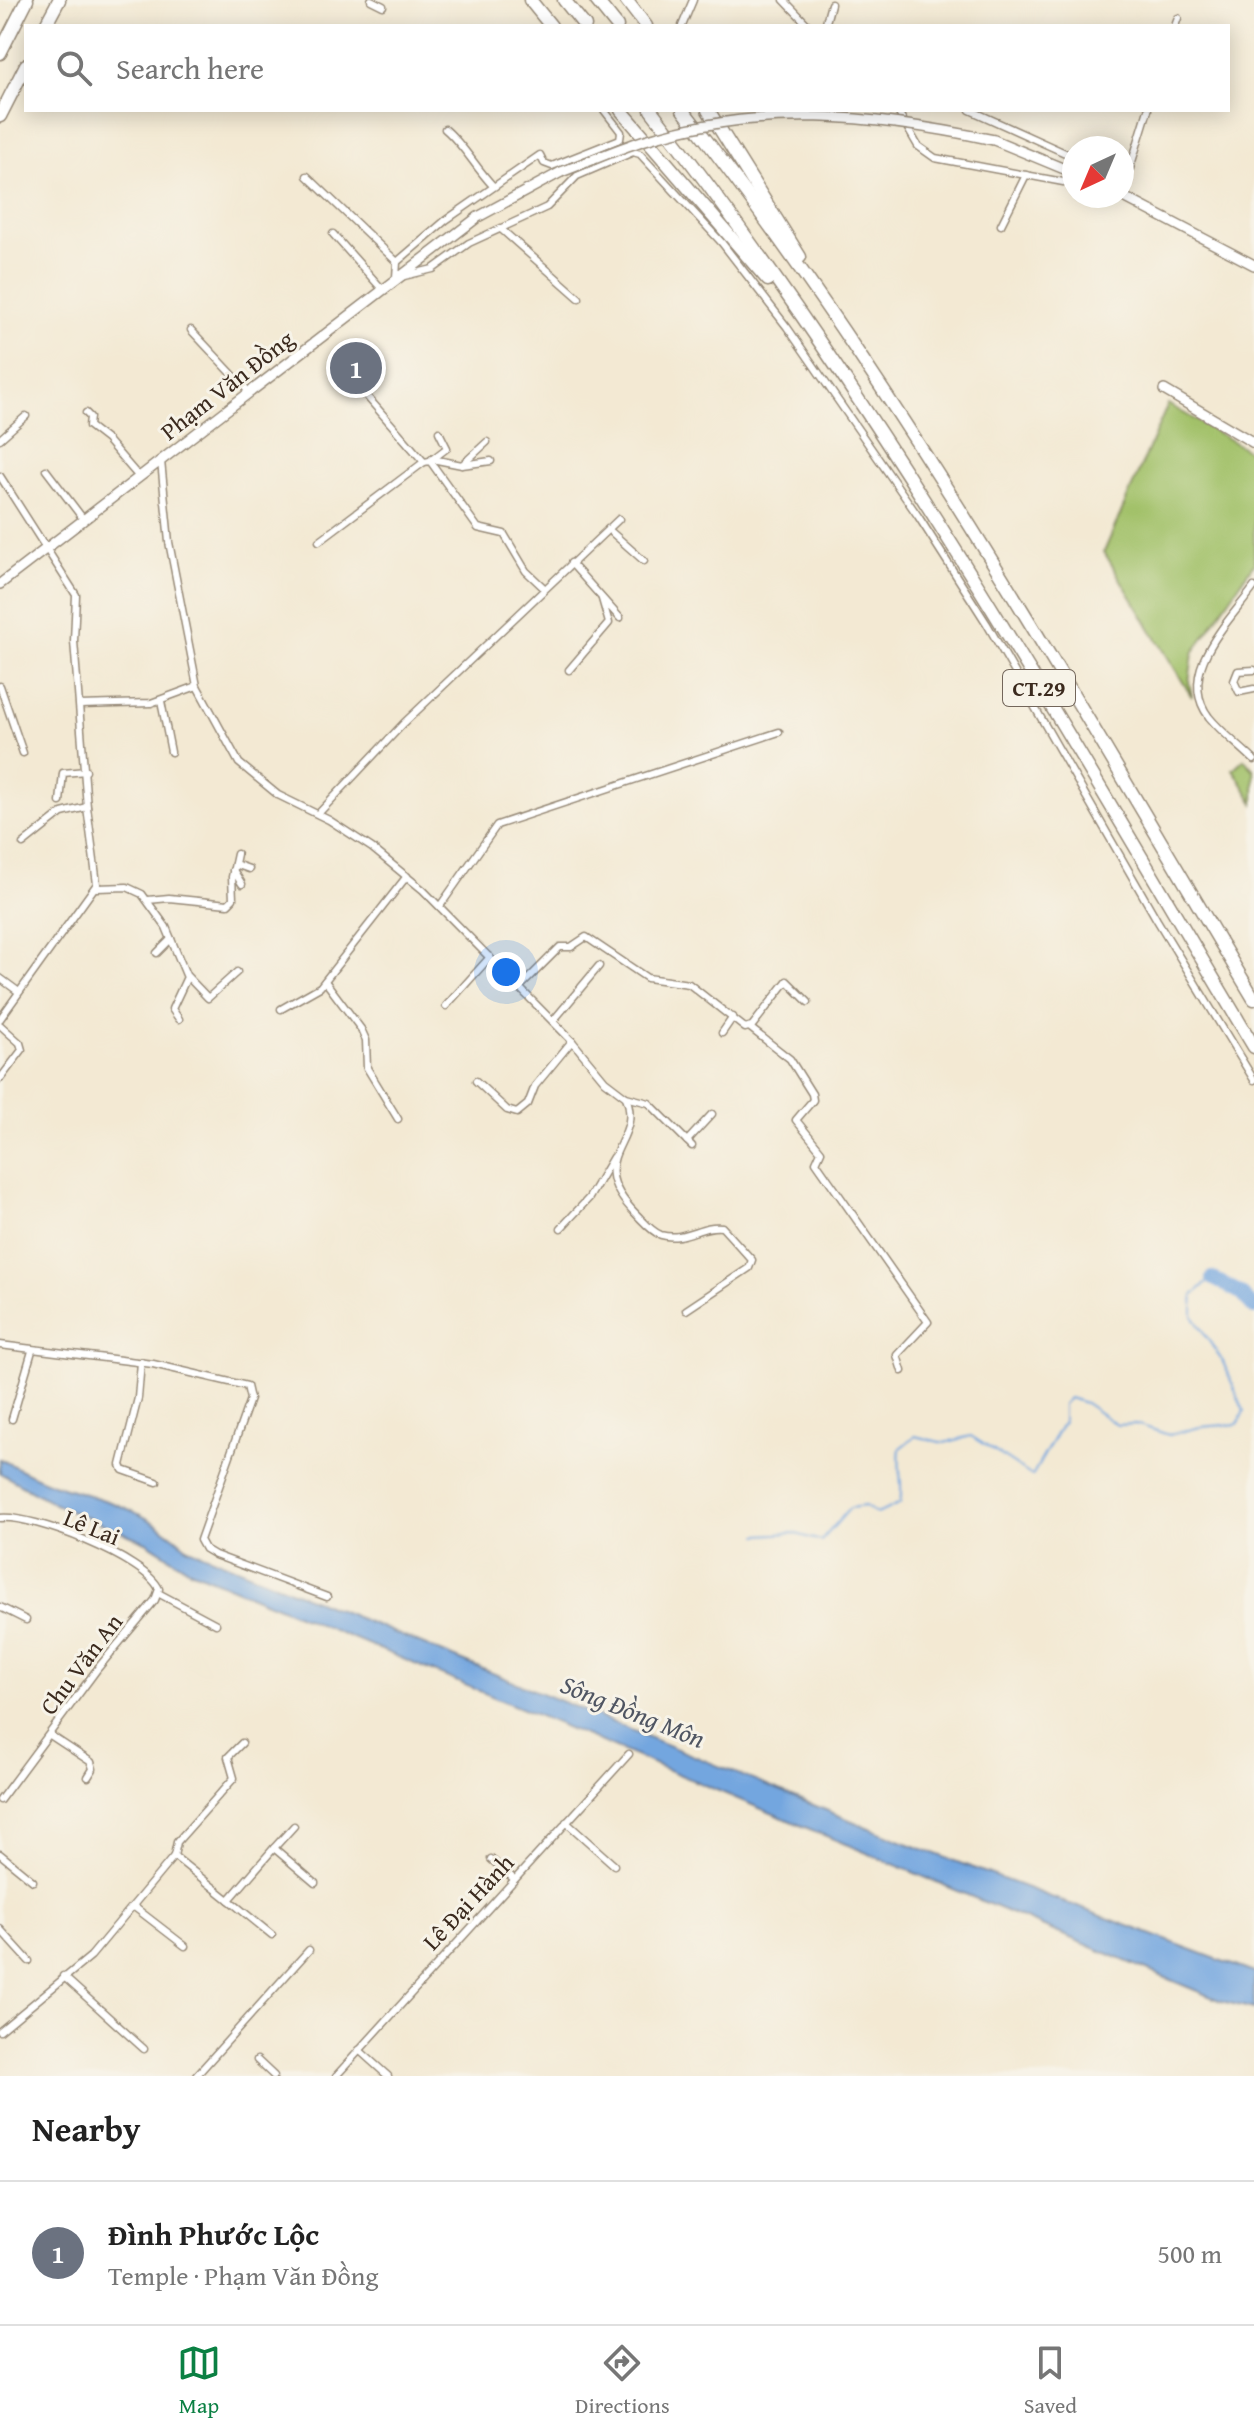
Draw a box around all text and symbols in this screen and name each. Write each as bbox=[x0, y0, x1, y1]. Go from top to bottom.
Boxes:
search box bbox=[24, 24, 1230, 112]
icon: search bbox=[52, 46, 96, 90]
text: Search here bbox=[116, 46, 264, 90]
north arrow bbox=[1062, 136, 1134, 208]
street label: Phạm Văn Đồng bbox=[153, 322, 301, 448]
pin: 1 bbox=[330, 338, 382, 398]
road number: CT.29 bbox=[1003, 670, 1075, 706]
your location bbox=[486, 952, 526, 992]
street label: Lê Lai bbox=[59, 1500, 126, 1554]
street label: Chu Văn An bbox=[31, 1606, 131, 1722]
water label: Sông Đồng Môn bbox=[555, 1664, 711, 1758]
street label: Lê Đại Hành bbox=[414, 1846, 522, 1958]
text: Nearby bbox=[32, 2104, 141, 2153]
text: Đình Phước Lộc bbox=[108, 2212, 319, 2256]
text: 1 bbox=[51, 2234, 65, 2273]
text: 500 m bbox=[1157, 2234, 1222, 2273]
text: Temple · Phạm Văn Đồng bbox=[108, 2256, 378, 2295]
tab: Map bbox=[177, 2341, 221, 2421]
tab: Directions bbox=[575, 2341, 670, 2421]
tab: Saved bbox=[1024, 2341, 1077, 2421]

